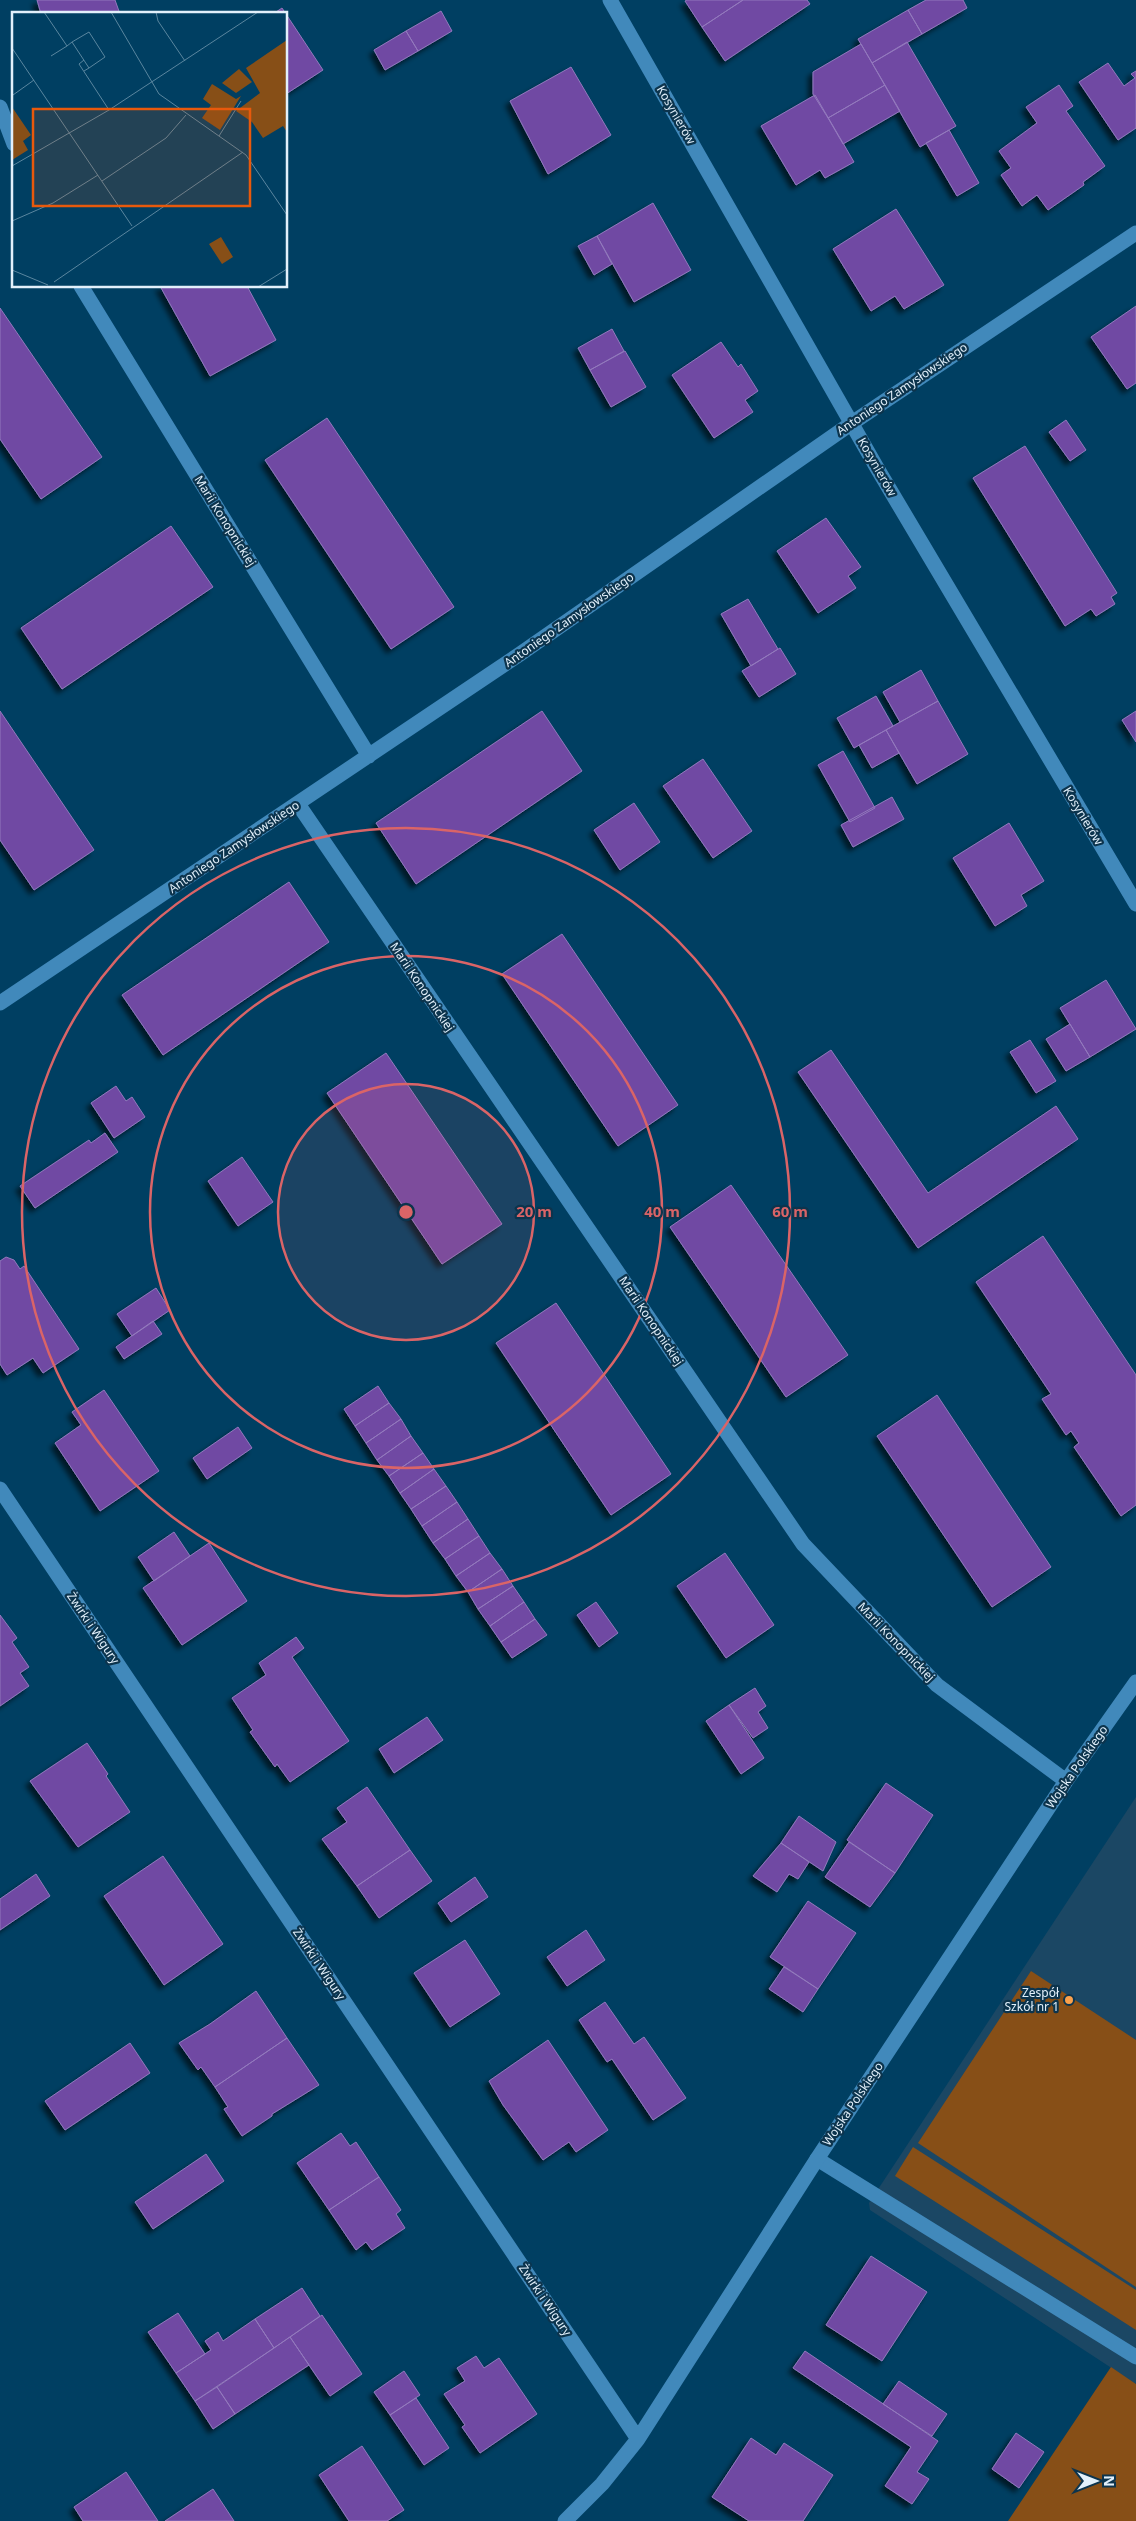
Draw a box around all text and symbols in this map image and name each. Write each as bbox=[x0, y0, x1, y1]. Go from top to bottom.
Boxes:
inset map bbox=[12, 12, 288, 288]
street label: Kosynierów bbox=[653, 82, 700, 148]
street label: Antoniego Zamysłowskiego bbox=[833, 338, 971, 439]
street label: Kosynierów bbox=[854, 434, 901, 500]
street label: Marii Konopnickiej bbox=[191, 472, 260, 569]
street label: Antoniego Zamysłowskiego bbox=[501, 568, 637, 671]
street label: Kosynierów bbox=[1059, 784, 1108, 848]
street label: Antoniego Zamysłowskiego bbox=[165, 796, 303, 897]
street label: Marii Konopnickiej bbox=[386, 939, 459, 1035]
text: 20 m bbox=[516, 1201, 552, 1221]
text: 40 m bbox=[644, 1201, 680, 1221]
text: 60 m bbox=[772, 1201, 808, 1221]
centre of rings bbox=[397, 1203, 415, 1221]
street label: Marii Konopnickiej bbox=[615, 1273, 688, 1369]
street label: Żwirki i Wigury bbox=[63, 1588, 124, 1668]
street label: Marii Konopnickiej bbox=[854, 1598, 939, 1685]
street label: Wojska Polskiego bbox=[1042, 1722, 1112, 1812]
street label: Żwirki i Wigury bbox=[289, 1924, 350, 2004]
place label: Zespół Szkół nr 1 bbox=[1005, 1984, 1060, 2015]
marker: Zespół Szkół nr 1 bbox=[1063, 1994, 1075, 2006]
street label: Wojska Polskiego bbox=[818, 2059, 887, 2149]
street label: Żwirki i Wigury bbox=[515, 2260, 576, 2340]
north arrow bbox=[1071, 2456, 1121, 2506]
text: N bbox=[1100, 2475, 1119, 2487]

